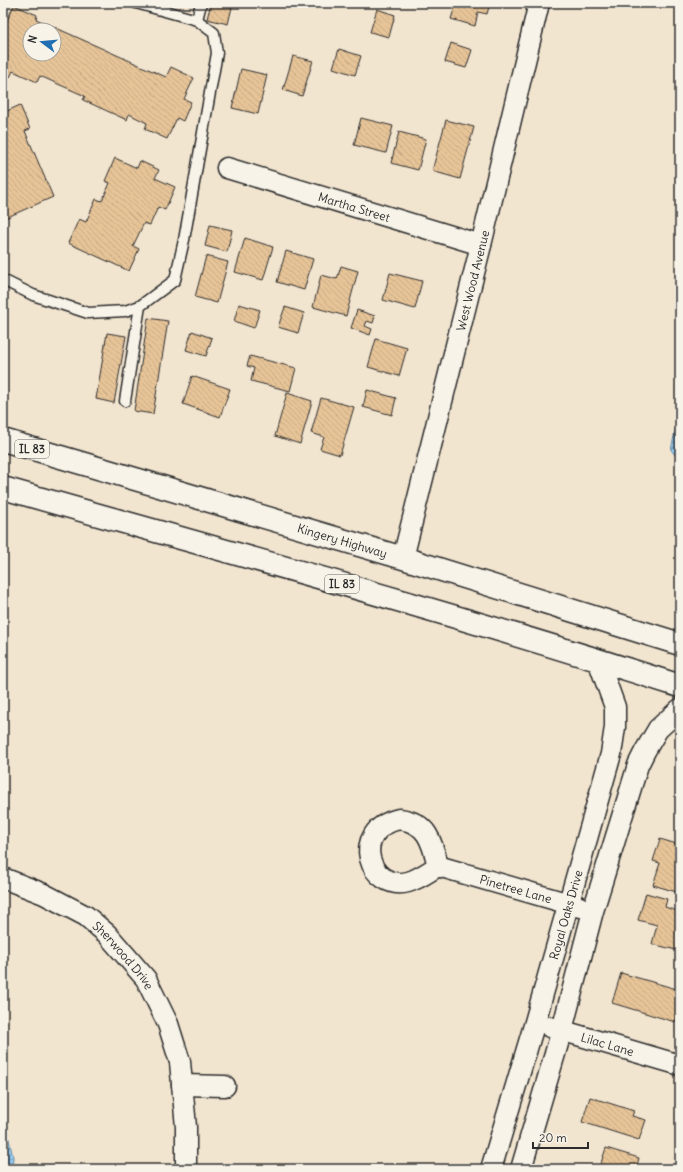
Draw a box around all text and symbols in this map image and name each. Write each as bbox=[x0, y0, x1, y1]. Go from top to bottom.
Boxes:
north arrow bbox=[22, 22, 62, 62]
text: N bbox=[25, 34, 40, 45]
street label: Martha Street bbox=[317, 189, 392, 225]
street label: West Wood Avenue bbox=[452, 229, 492, 333]
road number: IL 83 bbox=[15, 440, 49, 458]
street label: Kingery Highway bbox=[296, 520, 389, 560]
road number: IL 83 bbox=[325, 575, 359, 593]
street label: Royal Oaks Drive bbox=[546, 868, 585, 961]
street label: Pinetree Lane bbox=[478, 871, 554, 906]
street label: Sherwood Drive bbox=[90, 918, 157, 992]
street label: Lilac Lane bbox=[579, 1029, 636, 1059]
scale bar bbox=[533, 1124, 588, 1150]
text: 20 m bbox=[539, 1130, 567, 1145]

